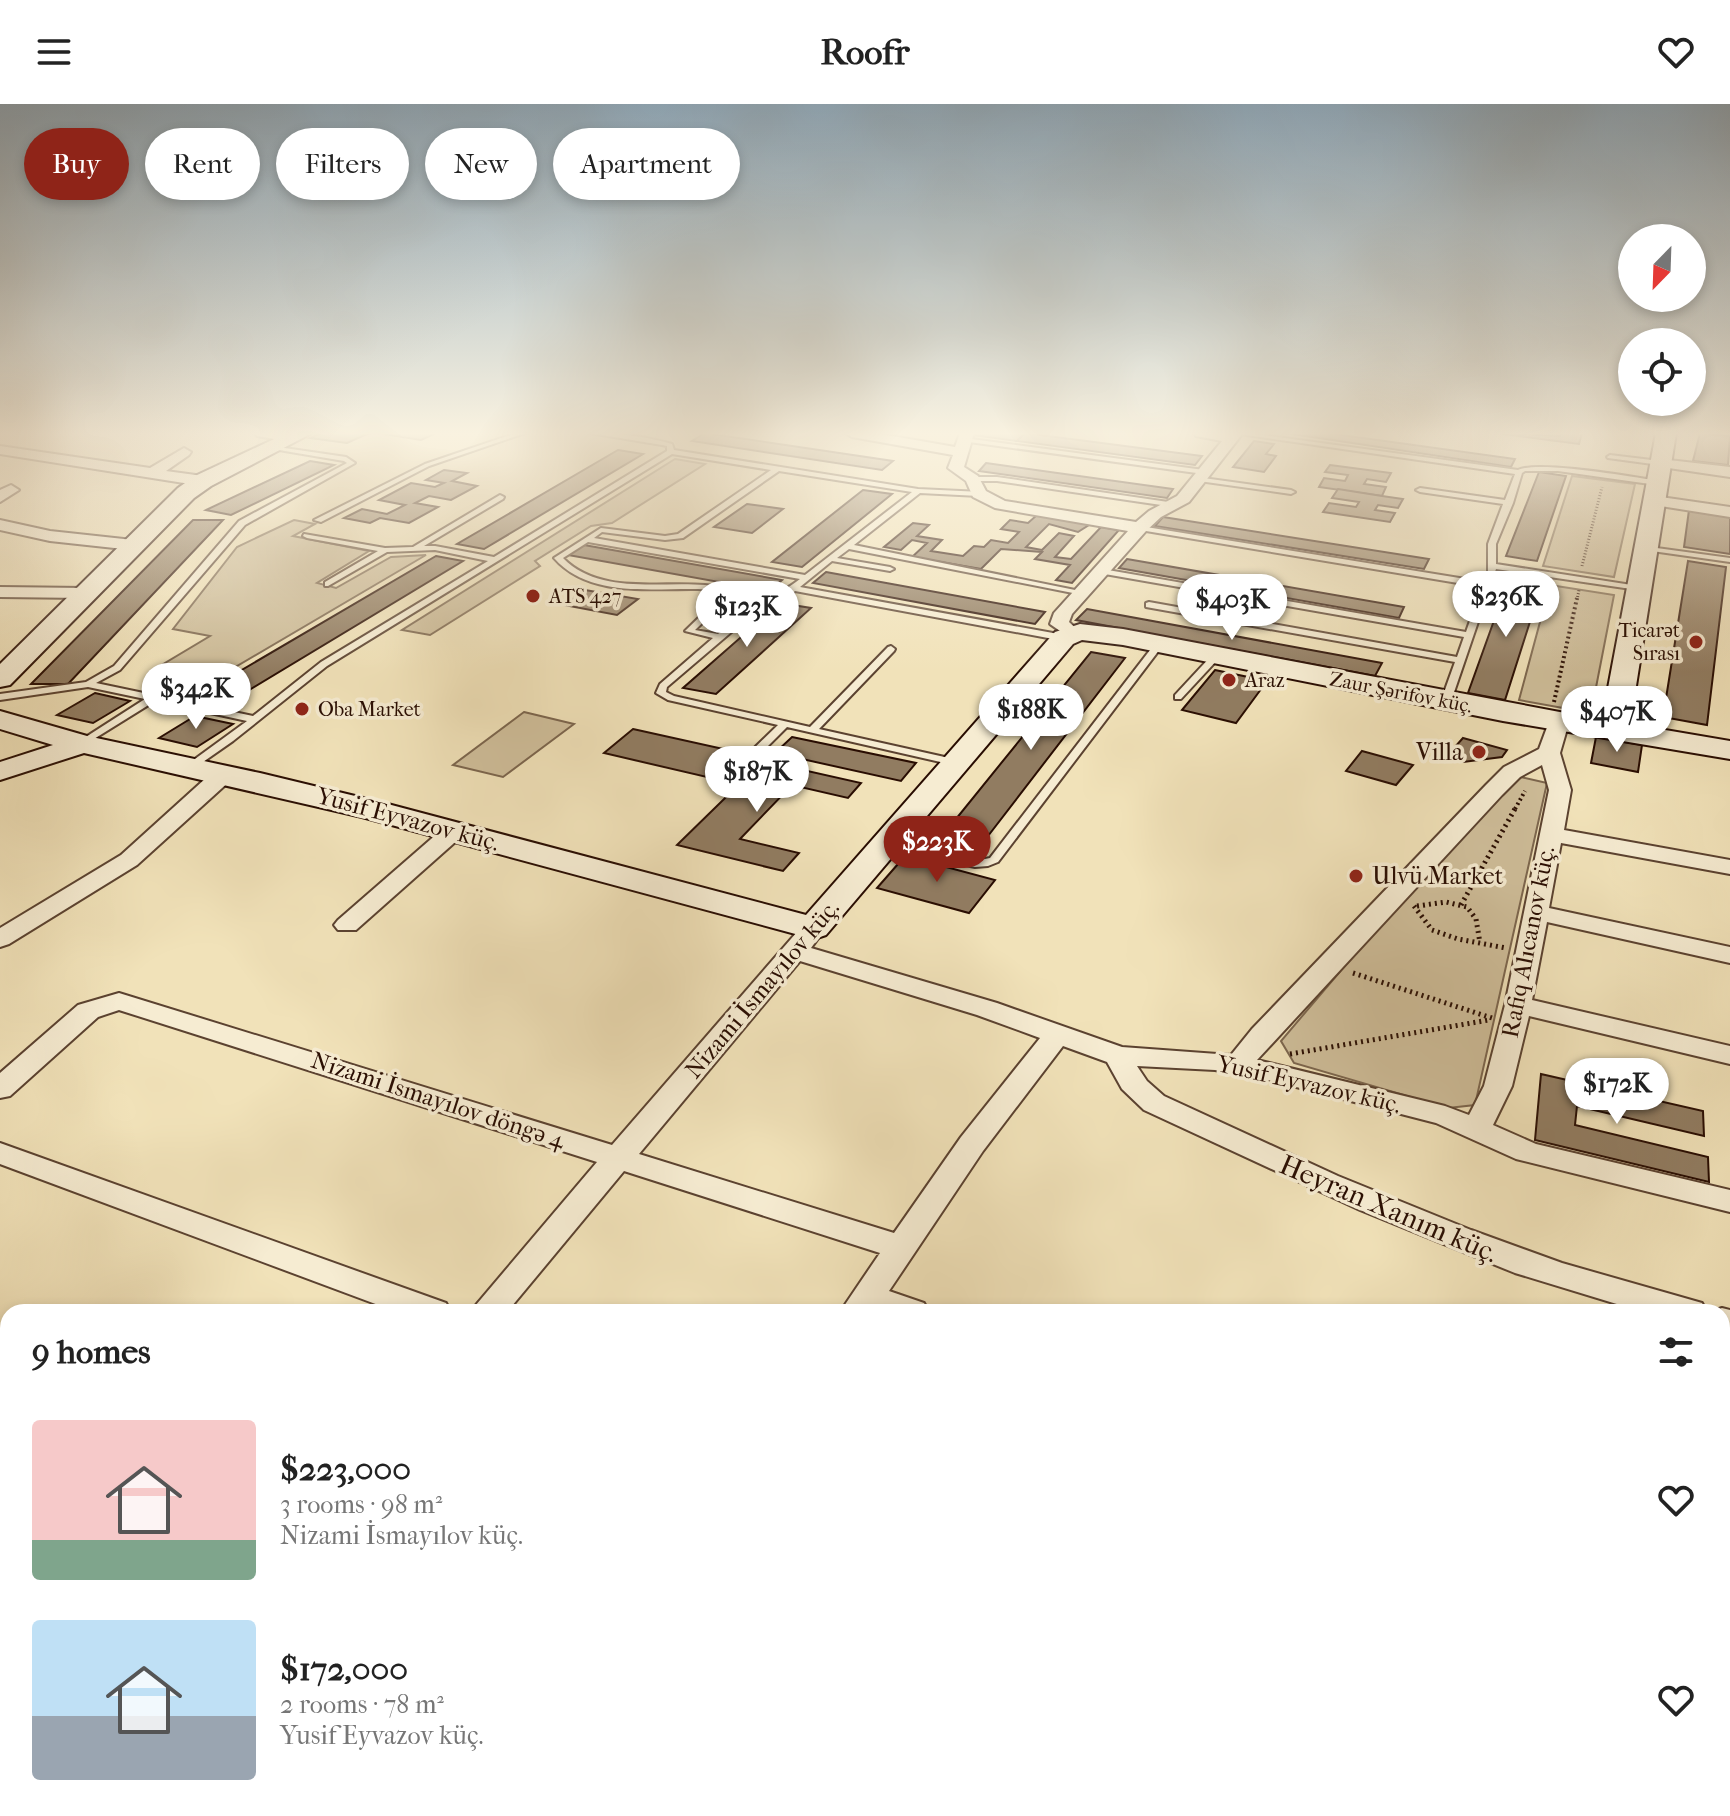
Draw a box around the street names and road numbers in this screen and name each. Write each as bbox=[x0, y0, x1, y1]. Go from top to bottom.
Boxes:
street label: Zaur Şərifov küç. bbox=[1328, 667, 1474, 718]
street label: Yusif Eyvazov küç. bbox=[312, 781, 502, 858]
street label: Rafiq Alıcanov küç. bbox=[1496, 844, 1561, 1040]
street label: Nizami İsmayılov küç. bbox=[678, 893, 846, 1085]
street label: Nizami İsmayılov döngə 4 bbox=[308, 1045, 569, 1154]
street label: Yusif Eyvazov küç. bbox=[1213, 1049, 1404, 1120]
street label: Heyran Xanım küç. bbox=[1275, 1148, 1503, 1269]

